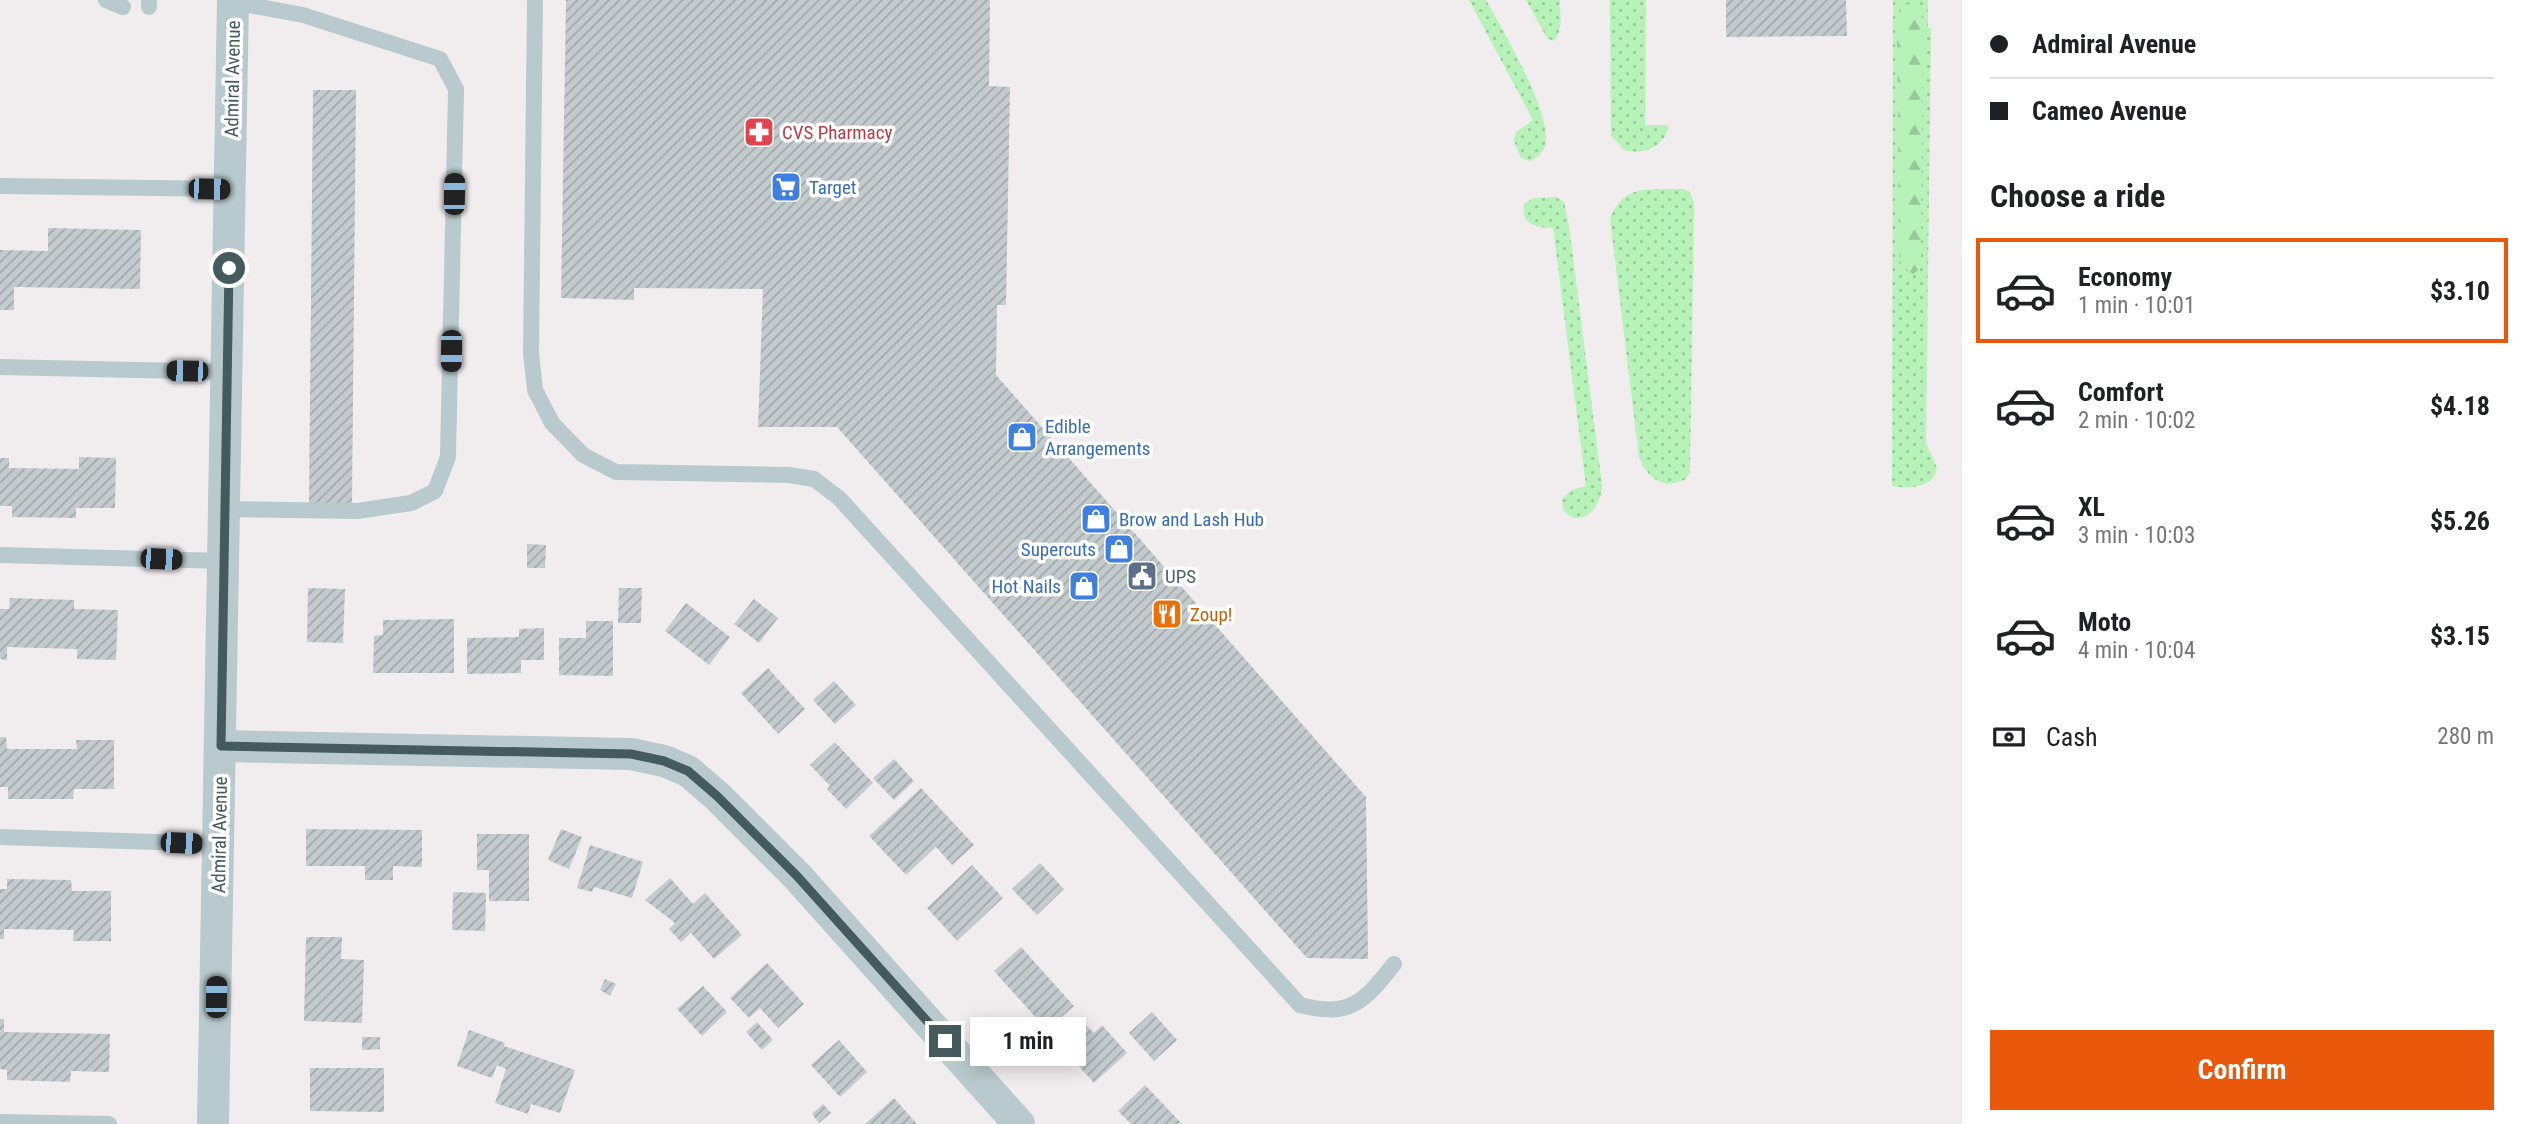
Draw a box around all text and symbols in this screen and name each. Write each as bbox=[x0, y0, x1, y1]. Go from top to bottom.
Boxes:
street label: Admiral Avenue bbox=[220, 20, 245, 138]
text: Admiral Avenue bbox=[2032, 29, 2196, 59]
text: Cameo Avenue bbox=[2032, 96, 2187, 126]
pharmacy icon: CVS Pharmacy bbox=[742, 115, 776, 149]
place label: CVS Pharmacy bbox=[782, 121, 892, 144]
supermarket icon: Target bbox=[769, 170, 803, 204]
car bbox=[444, 173, 465, 215]
place label: Target bbox=[809, 176, 856, 199]
text: Choose a ride bbox=[1990, 177, 2165, 215]
car bbox=[188, 178, 231, 200]
route start bbox=[213, 252, 245, 284]
icon: car bbox=[1994, 259, 2057, 322]
text: Economy bbox=[2078, 262, 2172, 292]
text: $3.10 bbox=[2430, 276, 2490, 306]
text: 1 min · 10:01 bbox=[2078, 292, 2195, 319]
car bbox=[441, 330, 462, 372]
car bbox=[166, 360, 209, 382]
icon: car bbox=[1994, 374, 2057, 437]
text: Comfort bbox=[2078, 377, 2164, 407]
text: $4.18 bbox=[2430, 391, 2490, 421]
text: 2 min · 10:02 bbox=[2078, 407, 2195, 434]
place label: Edible Arrangements bbox=[1045, 415, 1150, 460]
shop icon: Edible Arrangements bbox=[1005, 420, 1039, 454]
icon: car bbox=[1994, 489, 2057, 552]
text: XL bbox=[2078, 492, 2105, 522]
shop icon: Brow and Lash Hub bbox=[1079, 502, 1113, 536]
text: $5.26 bbox=[2430, 506, 2490, 536]
place label: Brow and Lash Hub bbox=[1119, 508, 1264, 531]
text: 3 min · 10:03 bbox=[2078, 522, 2195, 549]
shop icon: Supercuts bbox=[1102, 532, 1136, 566]
place label: Supercuts bbox=[1021, 538, 1096, 561]
car bbox=[140, 548, 183, 570]
public building icon: UPS bbox=[1125, 559, 1159, 593]
place label: UPS bbox=[1165, 565, 1196, 588]
shop icon: Hot Nails bbox=[1067, 569, 1101, 603]
place label: Hot Nails bbox=[991, 575, 1061, 598]
restaurant icon: Zoup! bbox=[1150, 597, 1184, 631]
place label: Zoup! bbox=[1190, 603, 1233, 626]
icon: car bbox=[1994, 604, 2057, 667]
text: Moto bbox=[2078, 607, 2131, 637]
text: $3.15 bbox=[2430, 621, 2490, 651]
text: 4 min · 10:04 bbox=[2078, 637, 2195, 664]
icon: cash bbox=[1990, 718, 2028, 756]
text: Cash bbox=[2046, 722, 2098, 752]
text: 280 m bbox=[2437, 723, 2494, 750]
street label: Admiral Avenue bbox=[207, 776, 232, 894]
car bbox=[160, 832, 203, 854]
car bbox=[206, 976, 227, 1018]
callout: 1 min bbox=[970, 1016, 1085, 1066]
route end bbox=[929, 1025, 961, 1057]
text: 1 min bbox=[1002, 1028, 1054, 1055]
button: Confirm bbox=[1990, 1030, 2494, 1110]

